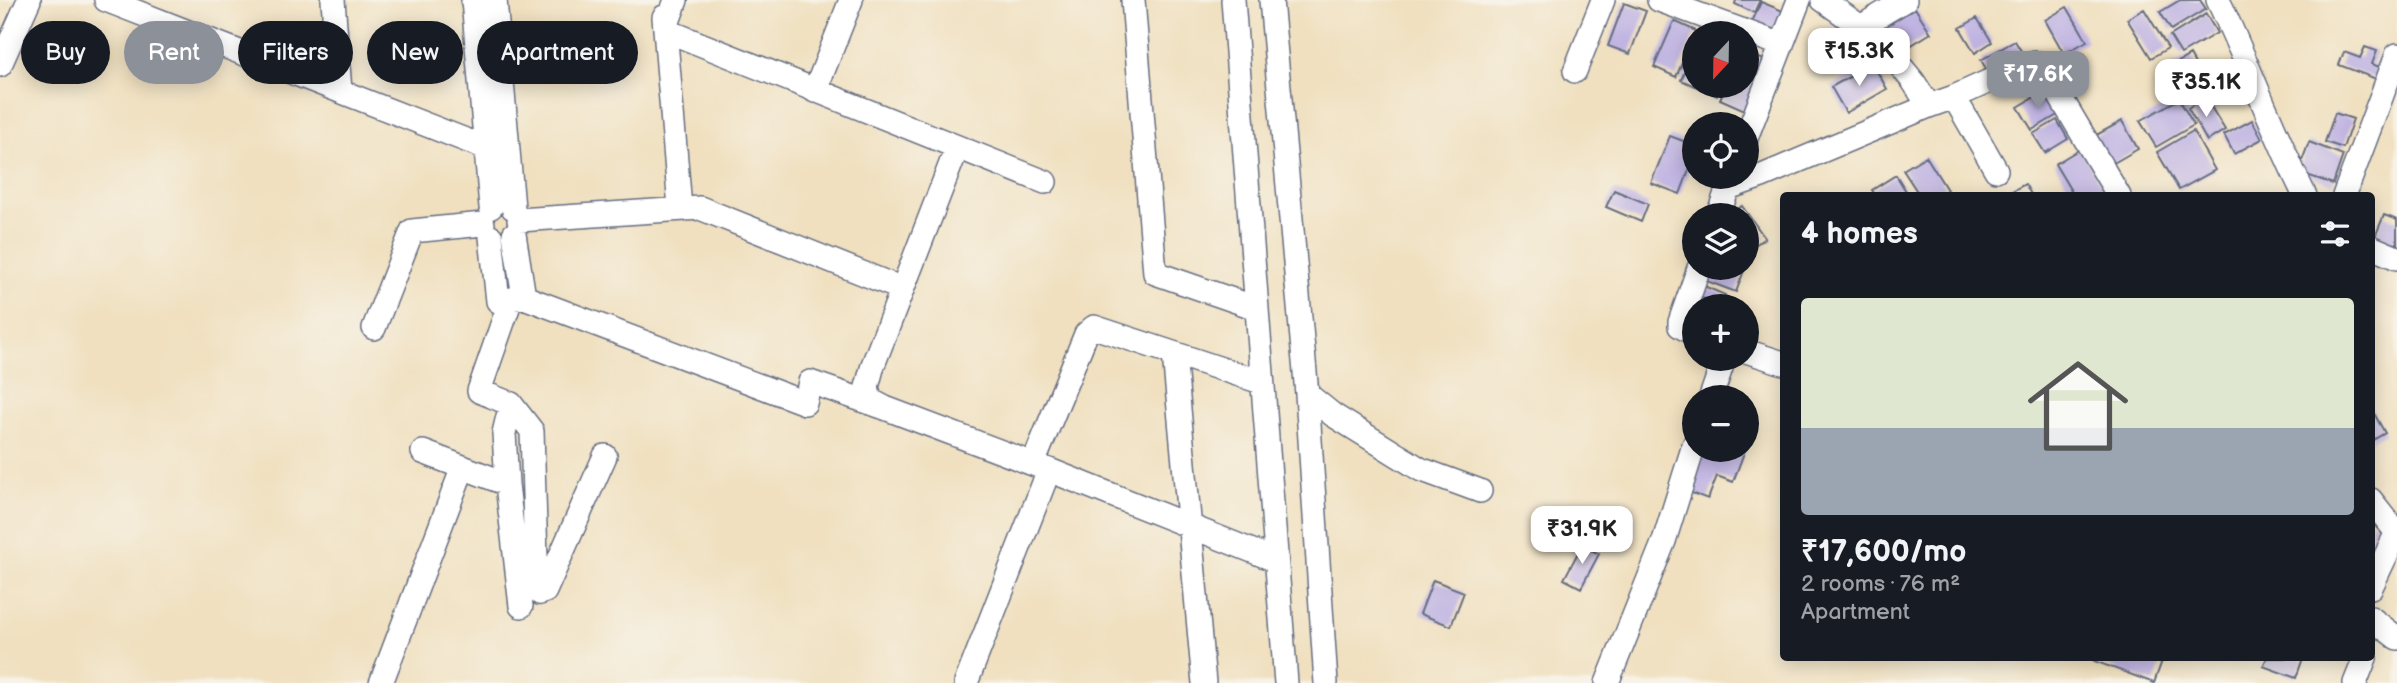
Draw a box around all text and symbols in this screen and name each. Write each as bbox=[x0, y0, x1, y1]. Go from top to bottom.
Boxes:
chip: Buy bbox=[21, 21, 110, 84]
chip: Rent bbox=[124, 21, 224, 84]
chip: Filters bbox=[238, 21, 353, 84]
chip: New bbox=[367, 21, 463, 84]
chip: Apartment bbox=[477, 21, 638, 84]
north arrow bbox=[1682, 21, 1759, 98]
map controls bbox=[1682, 21, 1759, 462]
pin: ₹15.3K bbox=[1802, 28, 1916, 88]
text: ₹15.3K bbox=[1824, 37, 1894, 65]
pin: ₹17.6K bbox=[1981, 52, 2095, 111]
text: ₹17.6K bbox=[2003, 60, 2073, 88]
pin: ₹35.1K bbox=[2149, 60, 2263, 119]
text: ₹35.1K bbox=[2171, 68, 2241, 96]
button: locate bbox=[1682, 112, 1759, 189]
button: layers bbox=[1682, 203, 1759, 280]
icon: filters bbox=[2316, 215, 2354, 253]
text: 4 homes bbox=[1801, 216, 1918, 252]
button: + bbox=[1682, 294, 1759, 371]
icon: home bbox=[2015, 343, 2141, 469]
button: − bbox=[1682, 385, 1759, 462]
pin: ₹31.9K bbox=[1525, 506, 1639, 566]
text: ₹31.9K bbox=[1547, 515, 1617, 543]
text: ₹17,600/mo bbox=[1801, 534, 1966, 570]
text: 2 rooms · 76 m² bbox=[1801, 570, 1960, 598]
text: Apartment bbox=[1801, 598, 1910, 626]

